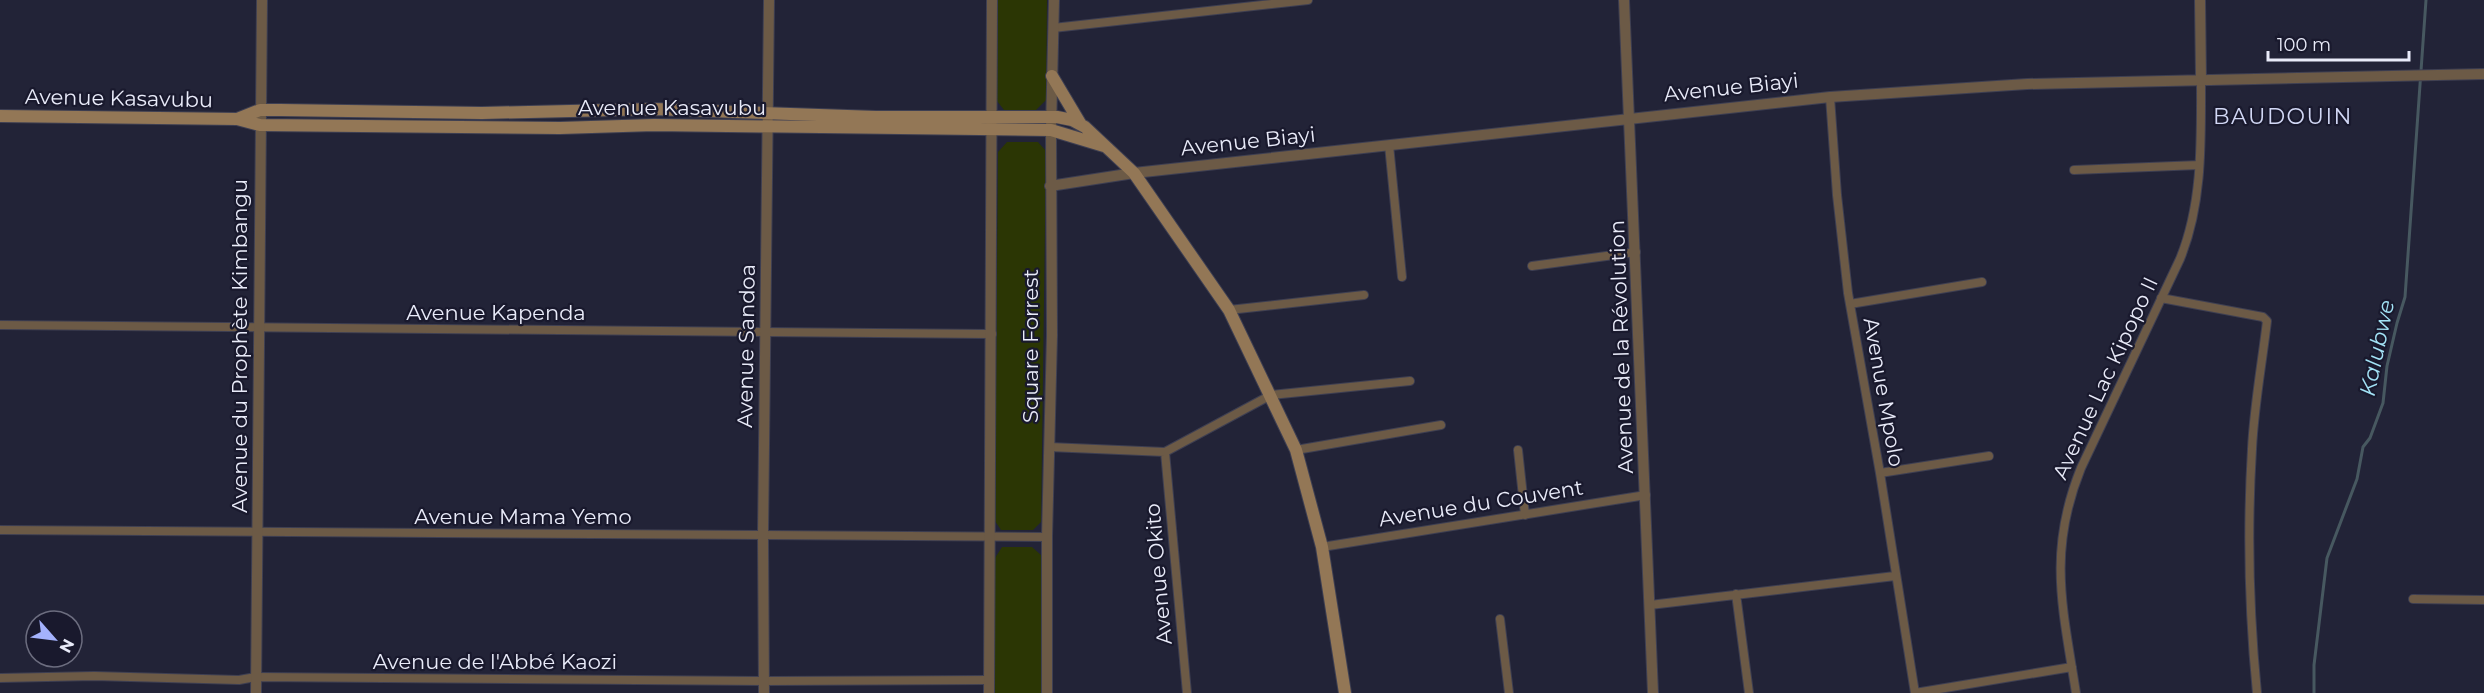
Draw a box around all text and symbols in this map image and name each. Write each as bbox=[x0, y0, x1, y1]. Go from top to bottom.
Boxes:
scale bar bbox=[2268, 24, 2409, 62]
text: 100 m bbox=[2277, 34, 2331, 56]
street label: Avenue Biayi bbox=[1662, 67, 1800, 107]
street label: Avenue Kasavubu bbox=[25, 84, 213, 112]
street label: Avenue Kasavubu bbox=[578, 95, 766, 120]
district label: BAUDOUIN bbox=[2213, 103, 2353, 130]
street label: Avenue Biayi bbox=[1179, 121, 1317, 161]
street label: Avenue du Prophète Kimbangu bbox=[227, 179, 252, 513]
street label: Avenue de la Révolution bbox=[1604, 220, 1638, 474]
street label: Avenue Sandoa bbox=[732, 264, 760, 428]
street label: Square Forrest bbox=[1018, 269, 1043, 423]
street label: Avenue Lac Kipopo II bbox=[2047, 273, 2163, 483]
water label: Kalubwe bbox=[2354, 297, 2400, 399]
street label: Avenue Kapenda bbox=[406, 300, 586, 325]
street label: Avenue Mpolo bbox=[1859, 315, 1909, 469]
street label: Avenue du Couvent bbox=[1377, 474, 1585, 532]
street label: Avenue Okito bbox=[1139, 502, 1177, 646]
street label: Avenue Mama Yemo bbox=[414, 504, 632, 529]
north arrow bbox=[24, 609, 84, 669]
text: N bbox=[55, 636, 78, 656]
street label: Avenue de l'Abbé Kaozi bbox=[373, 649, 617, 674]

